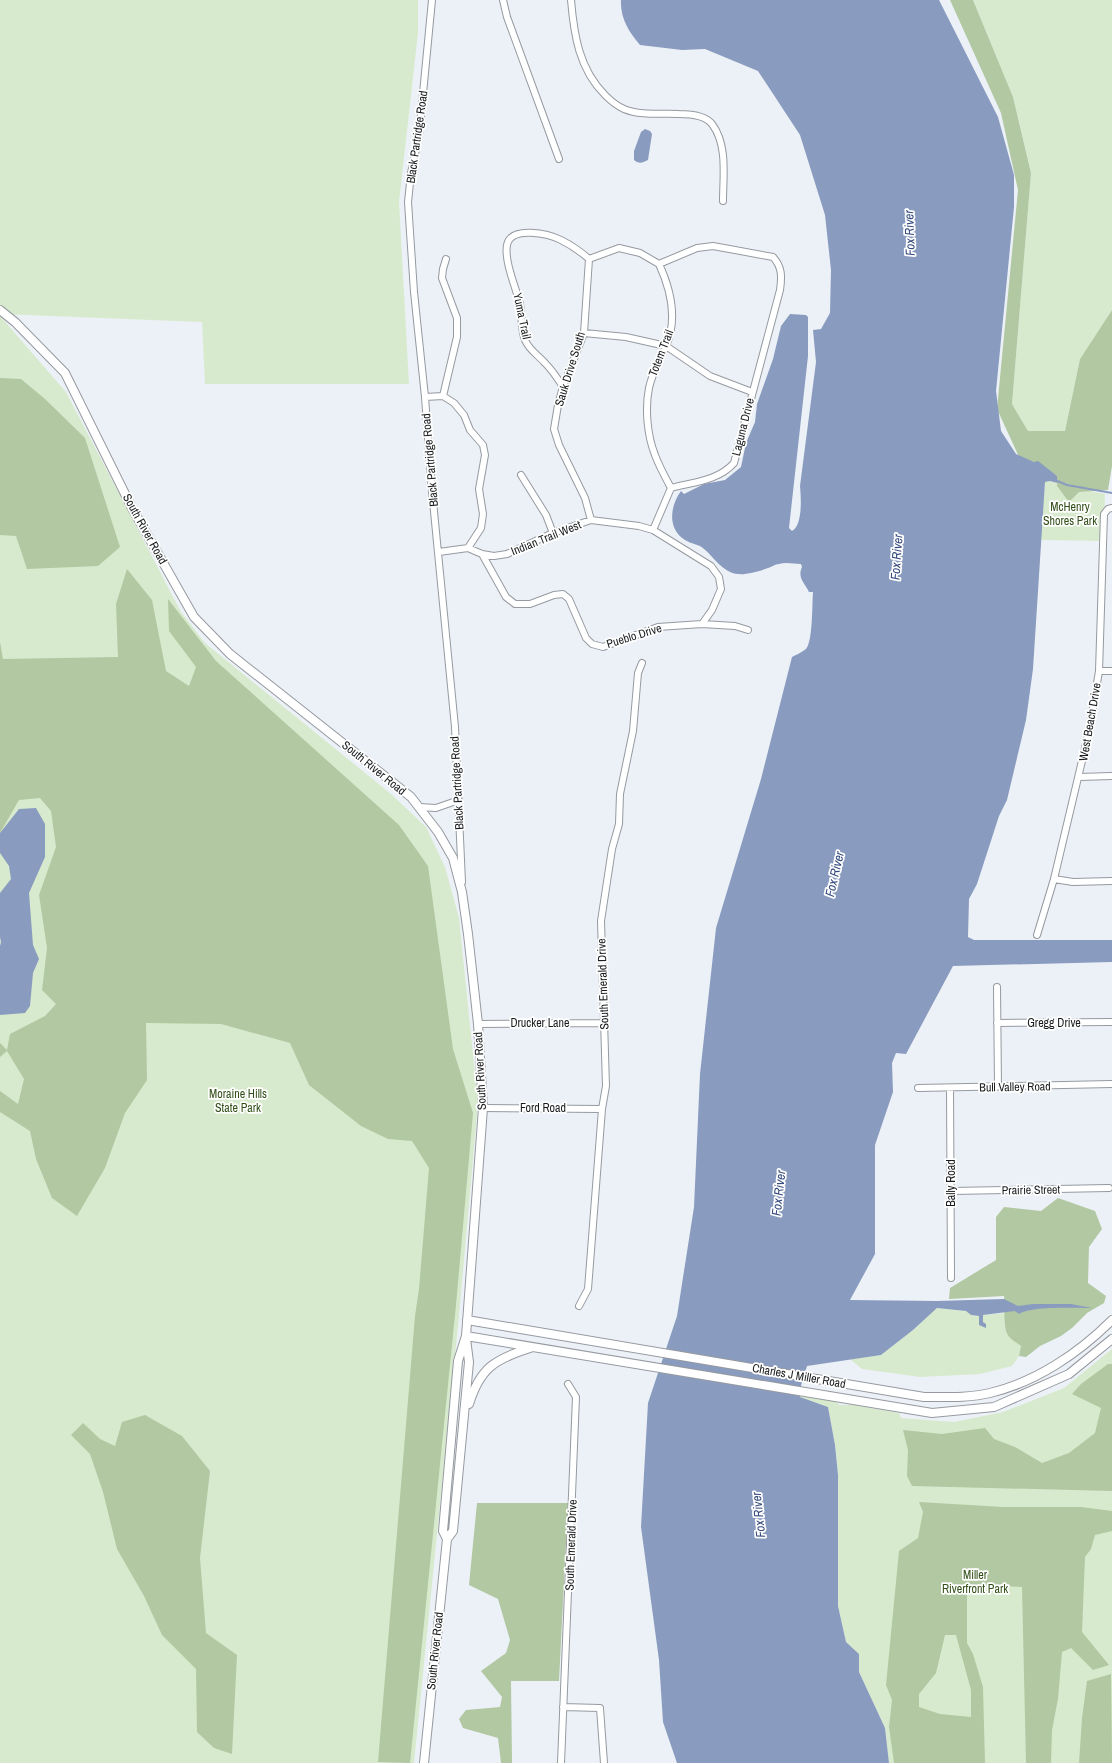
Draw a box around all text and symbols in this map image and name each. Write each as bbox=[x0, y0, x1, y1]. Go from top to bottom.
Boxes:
street label: Black Partridge Road bbox=[403, 90, 431, 184]
water label: Fox River bbox=[900, 209, 919, 256]
street label: Yuma Trail bbox=[509, 291, 535, 341]
street label: Totem Trail bbox=[645, 327, 677, 379]
street label: Sauk Drive South bbox=[551, 330, 589, 408]
street label: Laguna Drive bbox=[728, 396, 758, 458]
street label: Black Partridge Road bbox=[418, 413, 442, 507]
street label: South River Road bbox=[119, 491, 171, 567]
park label: McHenry Shores Park bbox=[1043, 499, 1097, 529]
street label: Indian Trail West bbox=[509, 517, 584, 559]
water label: Fox River bbox=[886, 533, 907, 580]
street label: Pueblo Drive bbox=[604, 620, 664, 652]
street label: West Beach Drive bbox=[1075, 682, 1105, 762]
street label: Black Partridge Road bbox=[447, 736, 467, 830]
street label: South River Road bbox=[339, 737, 409, 799]
water label: Fox River bbox=[821, 849, 848, 898]
street label: South Emerald Drive bbox=[593, 938, 613, 1030]
street label: Drucker Lane bbox=[510, 1015, 570, 1031]
street label: Gregg Drive bbox=[1027, 1015, 1081, 1031]
street label: South River Road bbox=[470, 1032, 490, 1110]
street label: Bull Valley Road bbox=[979, 1078, 1051, 1096]
park label: Moraine Hills State Park bbox=[209, 1086, 267, 1116]
street label: Ford Road bbox=[520, 1100, 566, 1116]
street label: Bally Road bbox=[943, 1159, 959, 1207]
water label: Fox River bbox=[768, 1169, 789, 1217]
street label: Prairie Street bbox=[1002, 1181, 1061, 1199]
street label: Charles J Miller Road bbox=[751, 1360, 847, 1392]
water label: Fox River bbox=[748, 1491, 769, 1539]
street label: South Emerald Drive bbox=[561, 1499, 581, 1591]
park label: Miller Riverfront Park bbox=[942, 1567, 1008, 1597]
street label: South River Road bbox=[423, 1611, 447, 1691]

